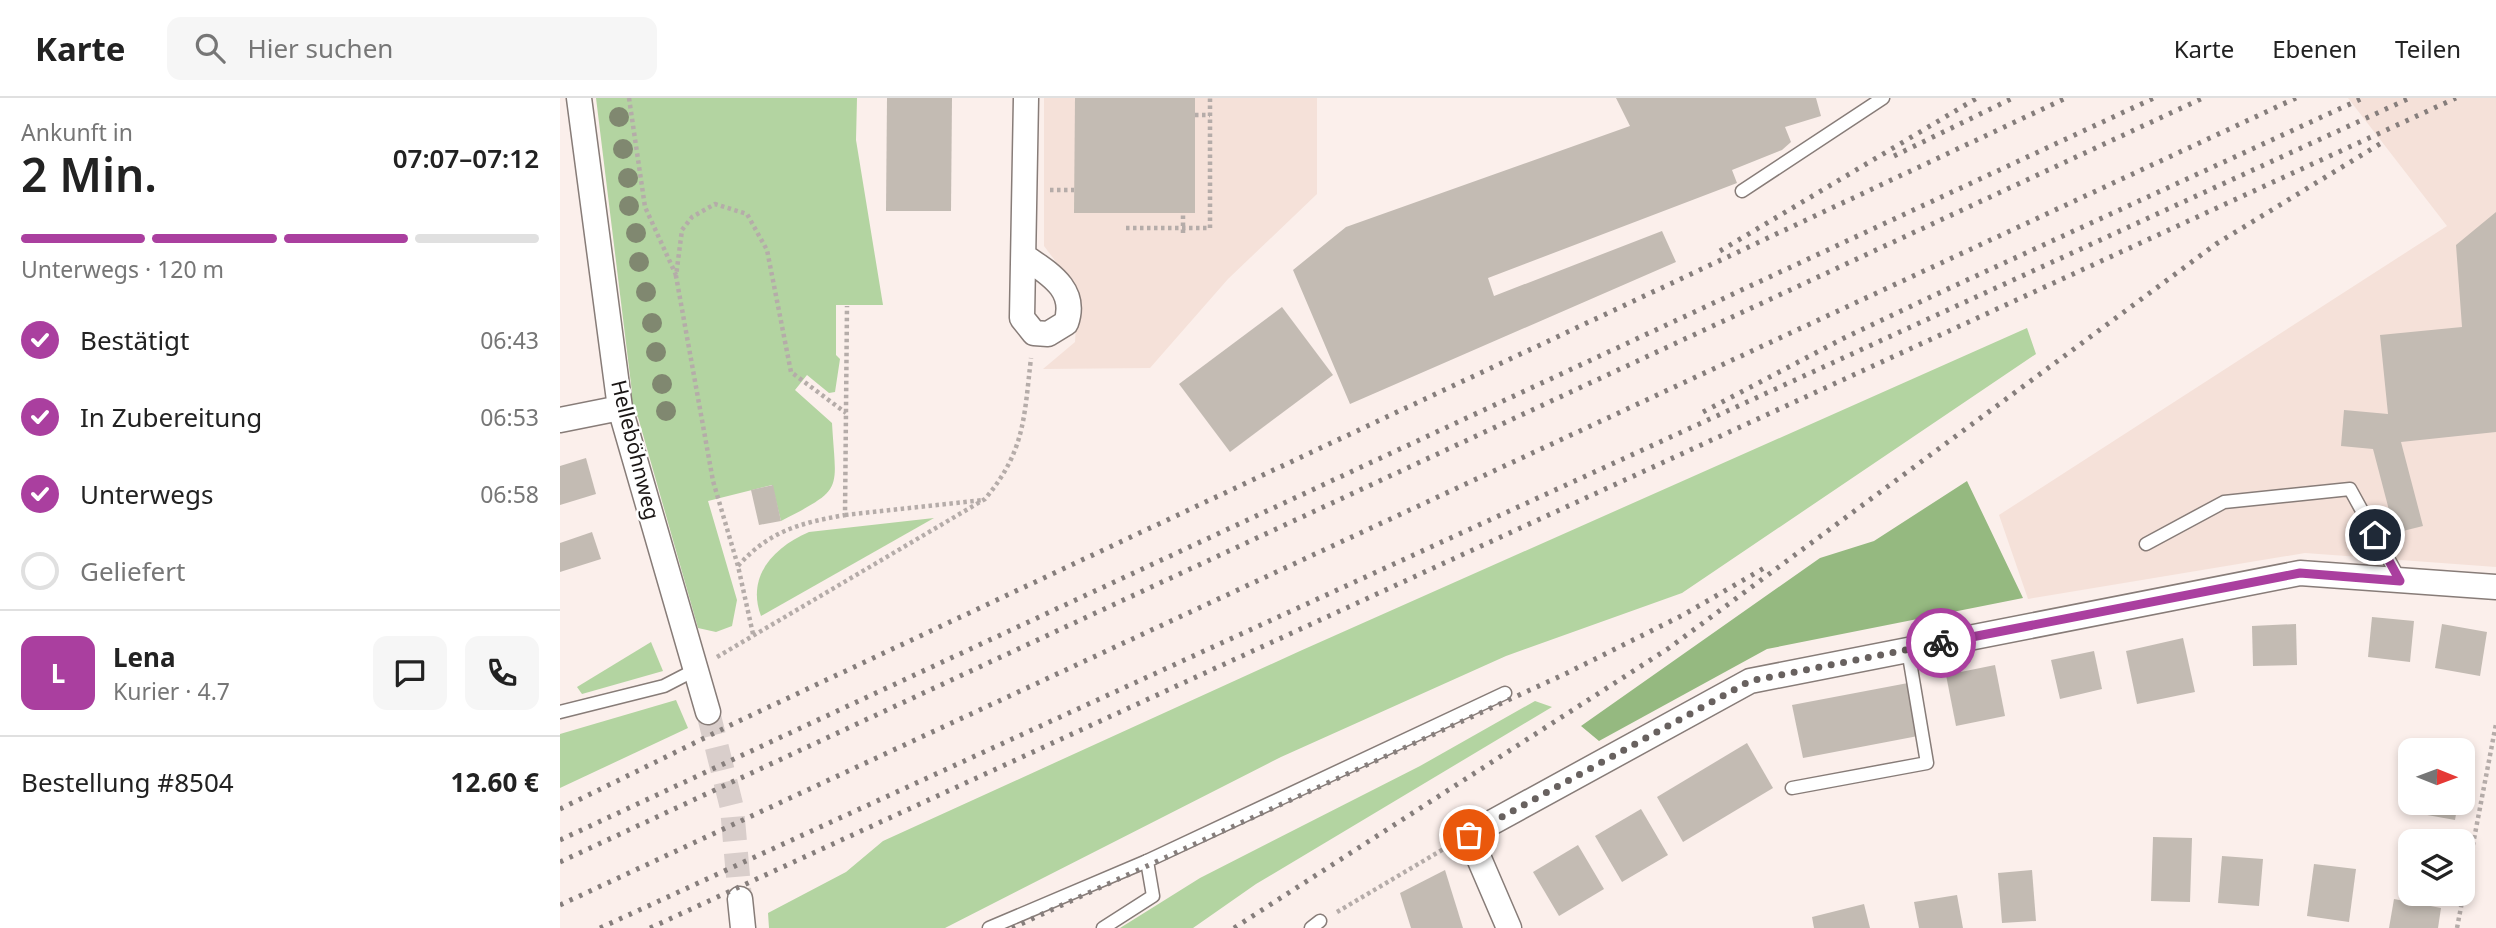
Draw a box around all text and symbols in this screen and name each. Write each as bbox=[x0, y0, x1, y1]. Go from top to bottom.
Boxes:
search box bbox=[167, 17, 657, 80]
text: Karte bbox=[35, 26, 125, 71]
icon: search bbox=[191, 29, 229, 67]
text: Hier suchen bbox=[247, 30, 393, 66]
text: Karte bbox=[2174, 32, 2234, 65]
text: Ebenen bbox=[2272, 32, 2357, 65]
text: Teilen bbox=[2395, 32, 2461, 65]
text: Ankunft in bbox=[21, 116, 133, 148]
text: 07:07–07:12 bbox=[393, 140, 539, 176]
text: 2 Min. bbox=[21, 143, 157, 205]
text: Unterwegs · 120 m bbox=[21, 253, 224, 285]
icon: check bbox=[21, 321, 59, 359]
text: Bestätigt bbox=[80, 322, 189, 358]
text: 06:43 bbox=[480, 324, 539, 356]
street label: Helleböhnweg bbox=[605, 377, 667, 522]
icon: check bbox=[21, 398, 59, 436]
text: In Zubereitung bbox=[80, 399, 262, 435]
text: 06:53 bbox=[480, 401, 539, 433]
icon: check bbox=[21, 475, 59, 513]
text: Unterwegs bbox=[80, 476, 213, 512]
text: 06:58 bbox=[480, 478, 539, 510]
pin bbox=[2345, 505, 2405, 565]
icon: home bbox=[2356, 516, 2394, 554]
text: Geliefert bbox=[80, 553, 185, 589]
courier bbox=[1906, 608, 1976, 678]
icon: bike bbox=[1922, 624, 1960, 662]
button: chat bbox=[373, 636, 447, 710]
button: phone bbox=[465, 636, 539, 710]
text: Lena bbox=[113, 639, 176, 675]
text: L bbox=[51, 655, 65, 691]
text: Kurier · 4.7 bbox=[113, 675, 230, 707]
north arrow bbox=[2398, 738, 2474, 816]
map controls bbox=[2398, 738, 2475, 906]
text: Bestellung #8504 bbox=[21, 764, 234, 800]
text: 12.60 € bbox=[451, 764, 539, 800]
pin bbox=[1439, 805, 1499, 865]
icon: bag bbox=[1450, 816, 1488, 854]
button: layers bbox=[2398, 829, 2475, 906]

